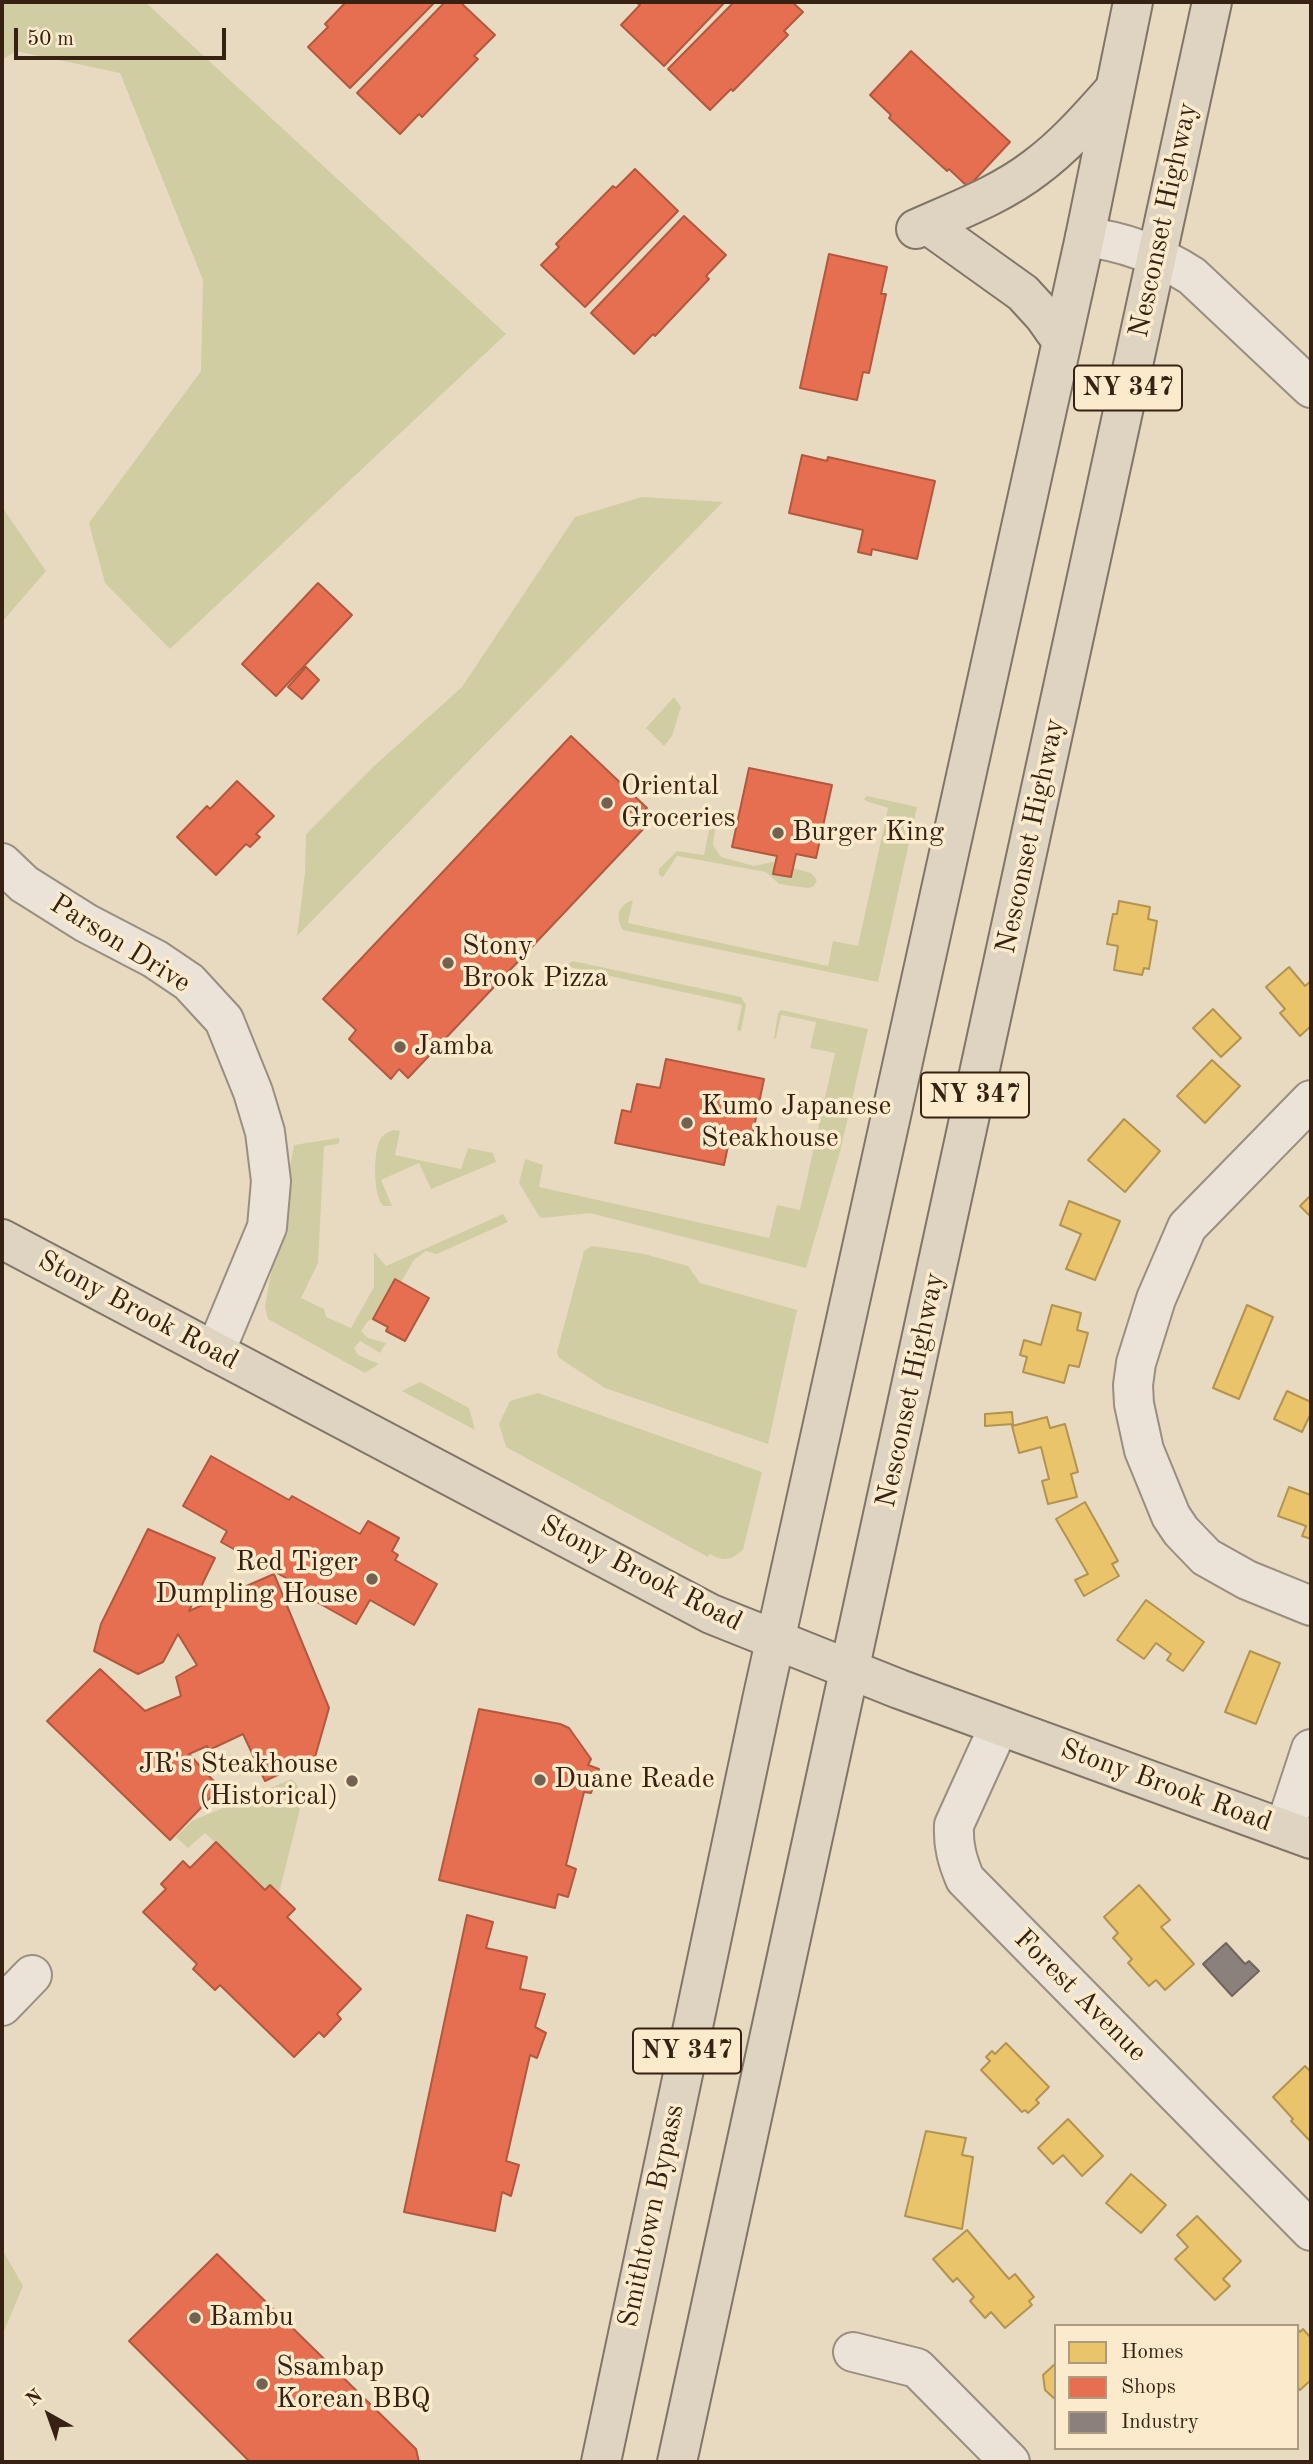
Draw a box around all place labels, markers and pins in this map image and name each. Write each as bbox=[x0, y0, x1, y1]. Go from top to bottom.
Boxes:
place label: Oriental Groceries bbox=[621, 770, 736, 836]
marker: Oriental Groceries bbox=[599, 795, 615, 811]
place label: Burger King bbox=[792, 816, 944, 850]
marker: Burger King bbox=[770, 825, 786, 841]
place label: Stony Brook Pizza bbox=[462, 930, 608, 996]
marker: Stony Brook Pizza bbox=[440, 955, 456, 971]
place label: Jamba bbox=[414, 1030, 493, 1064]
marker: Jamba bbox=[392, 1039, 408, 1055]
place label: Kumo Japanese Steakhouse bbox=[701, 1090, 891, 1156]
marker: Kumo Japanese Steakhouse bbox=[679, 1115, 695, 1131]
place label: Red Tiger Dumpling House bbox=[155, 1546, 358, 1612]
marker: Red Tiger Dumpling House bbox=[364, 1571, 380, 1587]
place label: JR's Steakhouse (Historical) bbox=[139, 1748, 338, 1814]
place label: Duane Reade bbox=[554, 1763, 715, 1797]
marker: Duane Reade bbox=[532, 1772, 548, 1788]
marker: JR's Steakhouse (Historical) bbox=[344, 1773, 360, 1789]
place label: Bambu bbox=[209, 2301, 294, 2335]
marker: Bambu bbox=[187, 2310, 203, 2326]
place label: Ssambap Korean BBQ bbox=[276, 2351, 430, 2417]
marker: Ssambap Korean BBQ bbox=[254, 2376, 270, 2392]

